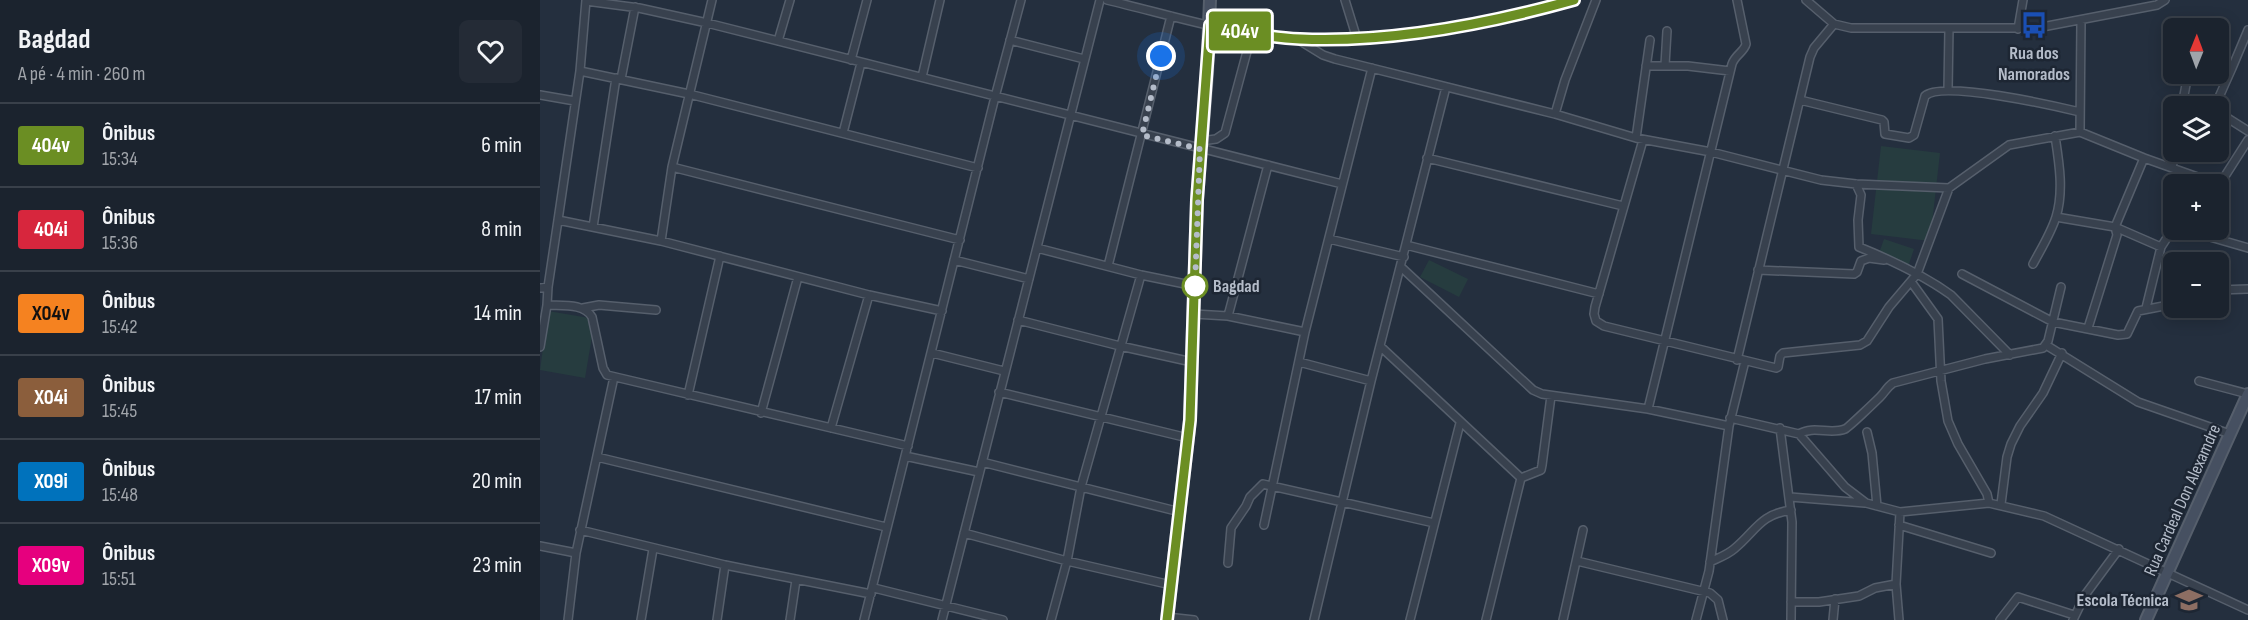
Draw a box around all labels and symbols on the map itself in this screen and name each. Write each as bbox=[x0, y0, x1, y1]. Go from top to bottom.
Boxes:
bus stop icon: Rua dos Namorados bbox=[2019, 10, 2049, 40]
line badge: 404v bbox=[1198, 12, 1282, 51]
north arrow bbox=[2163, 18, 2229, 84]
your location bbox=[1146, 41, 1176, 71]
place label: Rua dos Namorados bbox=[1998, 43, 2070, 85]
marker: Bagdad bbox=[1182, 273, 1208, 299]
place label: Bagdad bbox=[1213, 276, 1260, 297]
street label: Rua Cardeal Don Alexamdre bbox=[2140, 421, 2225, 579]
school or university icon: Escola Técnica bbox=[2174, 585, 2204, 615]
place label: Escola Técnica bbox=[2077, 590, 2169, 611]

